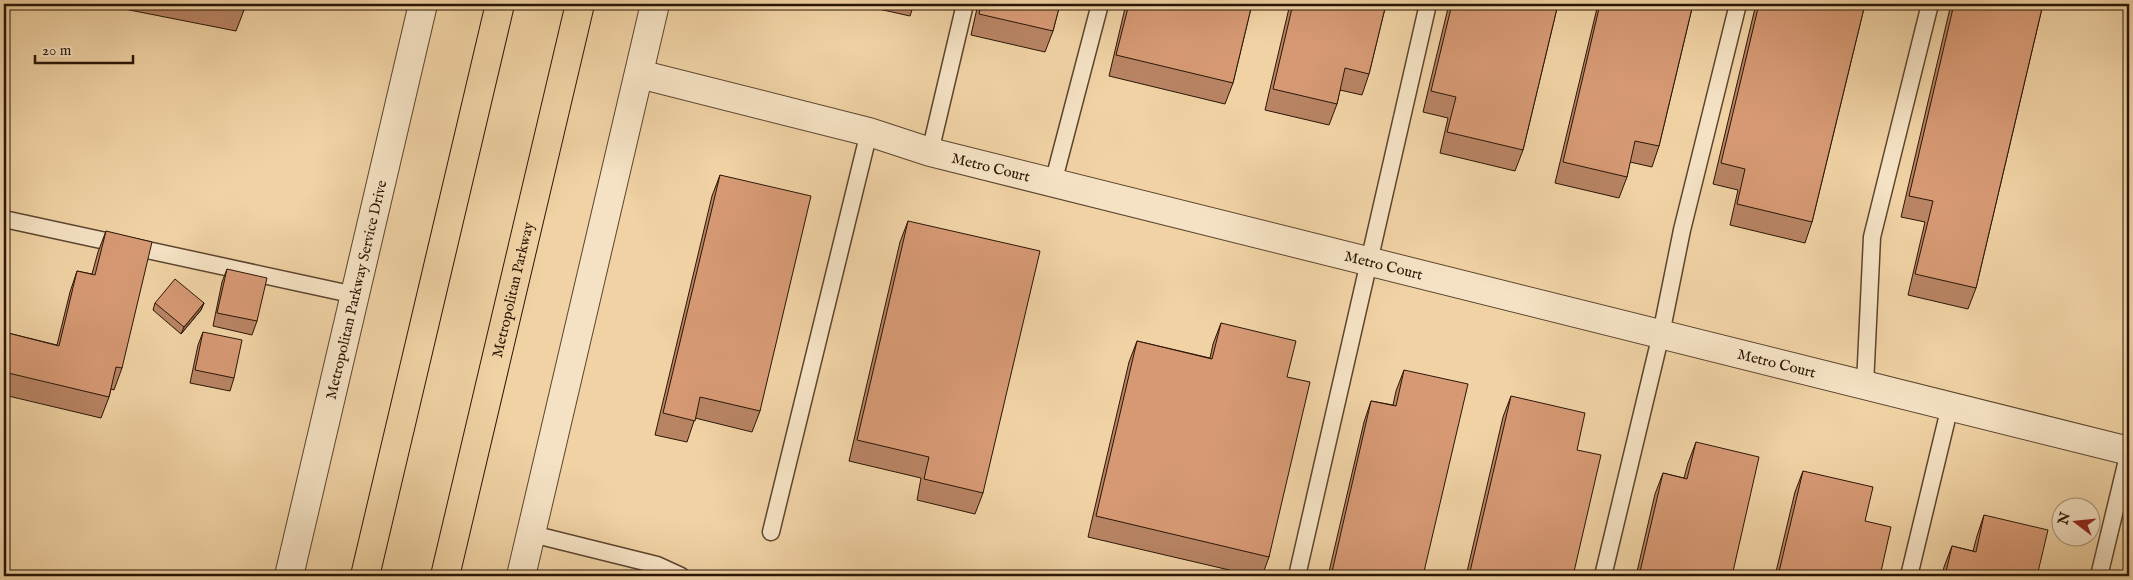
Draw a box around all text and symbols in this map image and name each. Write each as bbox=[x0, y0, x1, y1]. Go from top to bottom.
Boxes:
scale bar bbox=[35, 32, 132, 64]
text: 20 m bbox=[42, 41, 72, 60]
street label: Metro Court bbox=[950, 148, 1032, 186]
street label: Metropolitan Parkway Service Drive bbox=[321, 178, 391, 401]
street label: Metropolitan Parkway bbox=[487, 220, 538, 360]
street label: Metro Court bbox=[1343, 246, 1425, 284]
street label: Metro Court bbox=[1735, 344, 1818, 382]
north arrow bbox=[2050, 498, 2100, 548]
text: N bbox=[2054, 510, 2075, 528]

